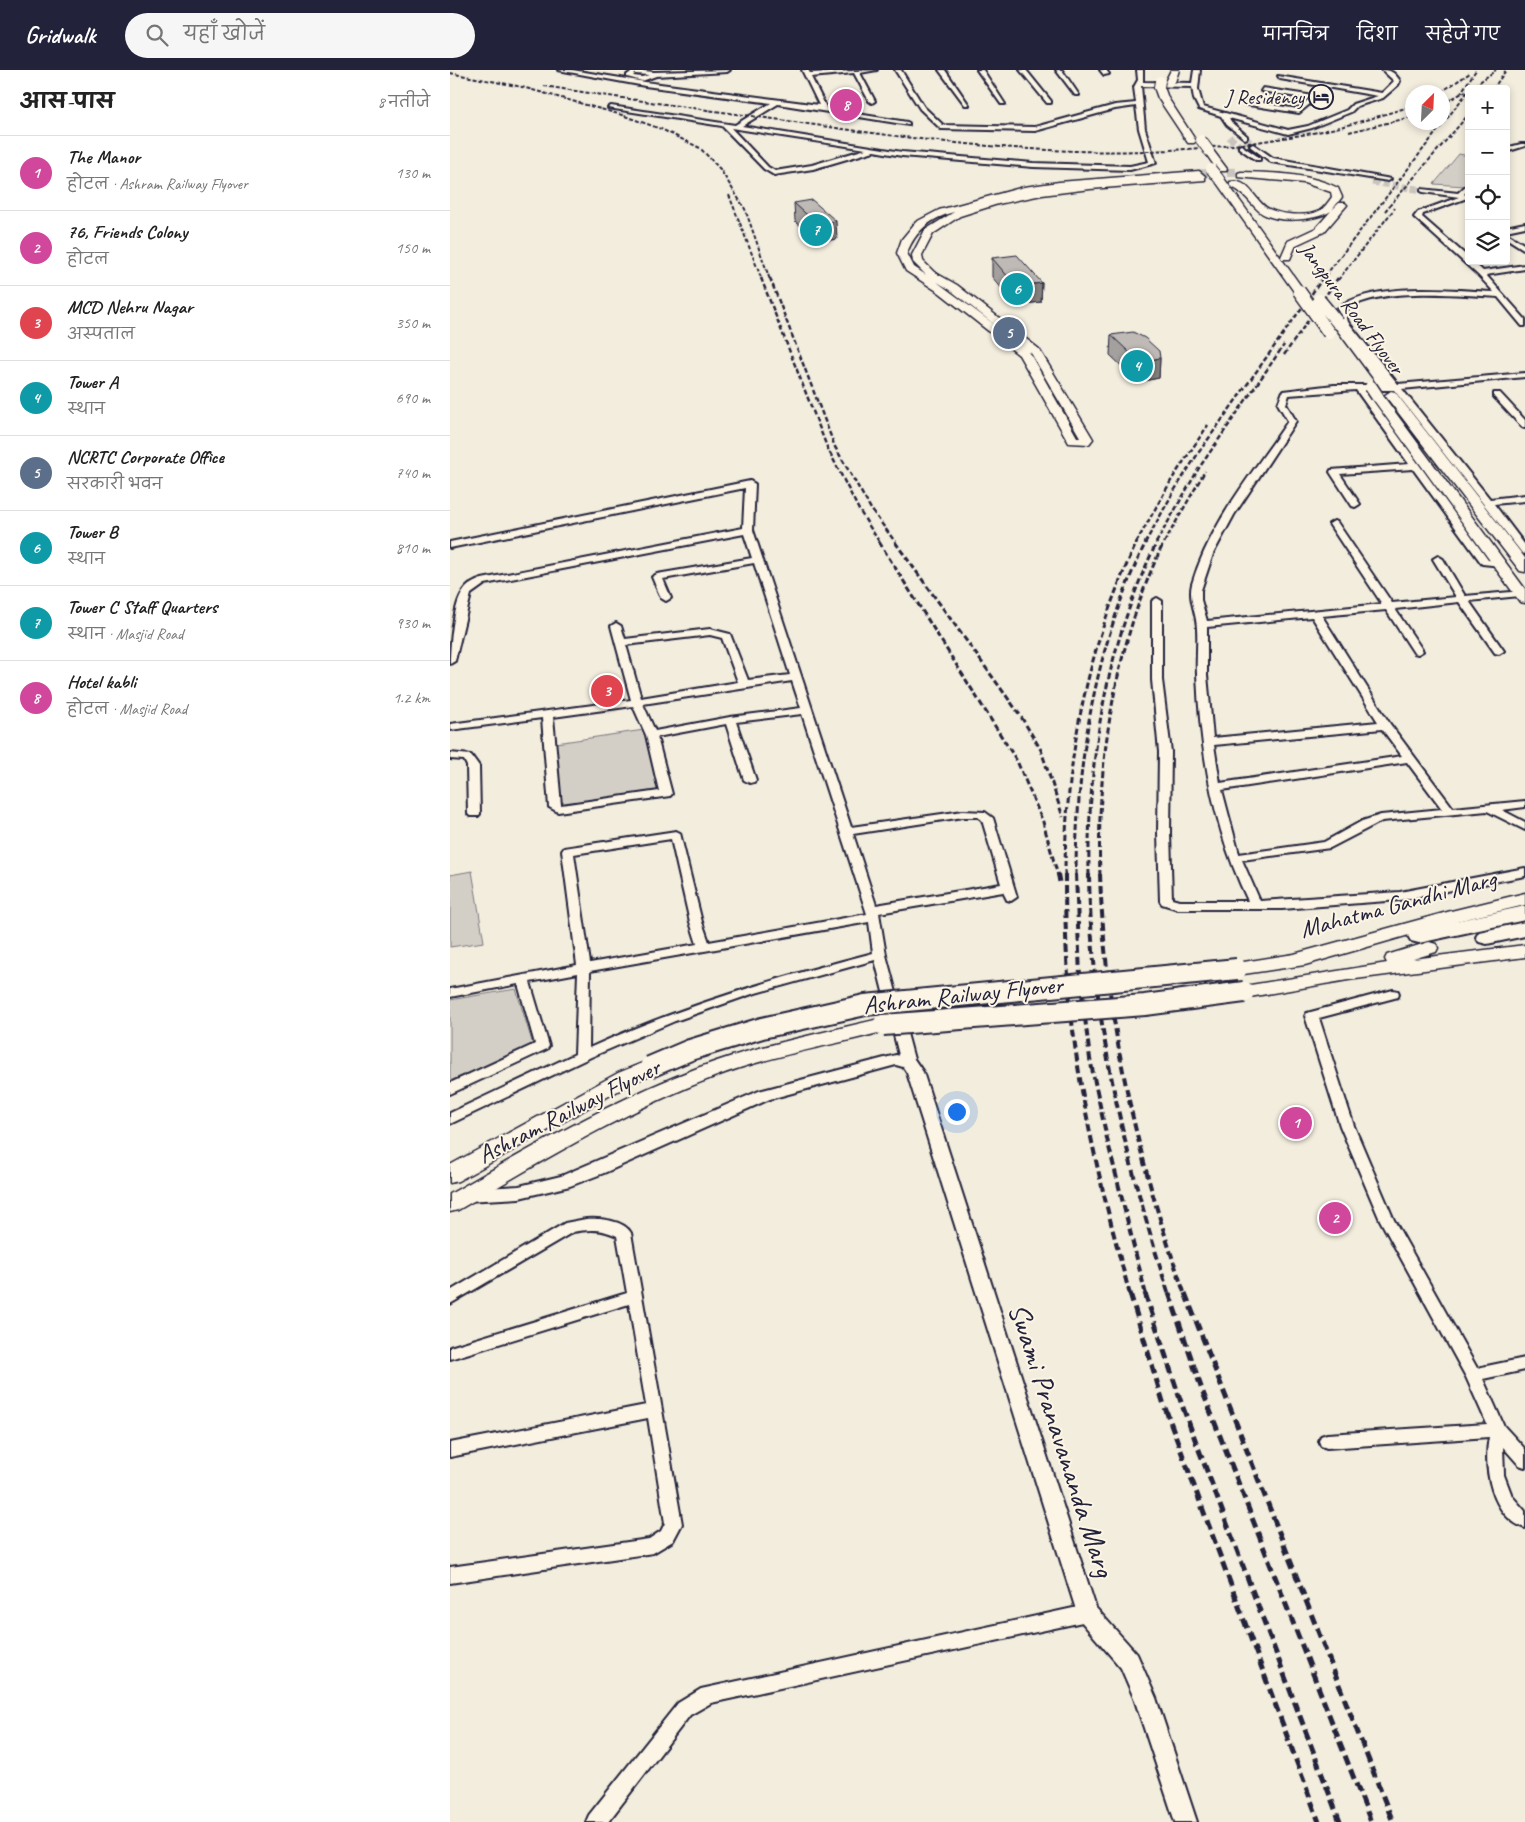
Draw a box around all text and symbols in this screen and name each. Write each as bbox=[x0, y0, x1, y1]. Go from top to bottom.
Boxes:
search box bbox=[125, 13, 475, 58]
text: Gridwalk bbox=[25, 20, 95, 50]
icon: search bbox=[143, 21, 171, 49]
text: यहाँ खोजें bbox=[183, 22, 265, 46]
text: मानचित्र bbox=[1263, 23, 1329, 45]
text: दिशा bbox=[1357, 23, 1397, 45]
text: सहेजे गए bbox=[1425, 23, 1500, 45]
place label: J Residency bbox=[1224, 84, 1306, 110]
hotel icon: J Residency bbox=[1308, 84, 1334, 110]
north arrow bbox=[1405, 85, 1450, 130]
map controls bbox=[1465, 85, 1510, 265]
button: + bbox=[1465, 85, 1510, 130]
pin: 8 bbox=[830, 86, 862, 124]
text: आस-पास bbox=[20, 88, 114, 114]
text: 8 नतीजे bbox=[377, 92, 430, 112]
button: − bbox=[1465, 130, 1510, 175]
text: The Manor bbox=[67, 145, 140, 169]
text: 1 bbox=[32, 163, 40, 183]
text: 130 m bbox=[396, 163, 430, 183]
text: होटल · Ashram Railway Flyover bbox=[67, 174, 248, 194]
button: locate bbox=[1465, 175, 1510, 220]
pin: 7 bbox=[800, 211, 832, 249]
text: 76, Friends Colony bbox=[67, 220, 187, 244]
button: layers bbox=[1465, 220, 1510, 265]
street label: Jangpura Road Flyover bbox=[1293, 236, 1411, 380]
text: 2 bbox=[32, 238, 40, 258]
text: 150 m bbox=[396, 238, 430, 258]
text: होटल bbox=[67, 249, 109, 269]
pin: 6 bbox=[1001, 270, 1033, 308]
text: MCD Nehru Nagar bbox=[67, 295, 193, 319]
text: 3 bbox=[32, 313, 40, 333]
text: 350 m bbox=[396, 313, 430, 333]
pin: 5 bbox=[993, 314, 1025, 352]
text: अस्पताल bbox=[67, 324, 135, 344]
pin: 4 bbox=[1121, 347, 1153, 385]
text: Tower A bbox=[67, 370, 118, 394]
text: 4 bbox=[32, 388, 40, 408]
text: 690 m bbox=[396, 388, 430, 408]
text: स्थान bbox=[67, 399, 105, 419]
text: NCRTC Corporate Office bbox=[67, 445, 224, 469]
text: 5 bbox=[33, 463, 39, 483]
text: 740 m bbox=[396, 463, 430, 483]
text: सरकारी भवन bbox=[67, 474, 162, 494]
text: Tower B bbox=[67, 520, 118, 544]
text: 6 bbox=[32, 538, 40, 558]
text: 810 m bbox=[396, 538, 430, 558]
text: स्थान bbox=[67, 549, 105, 569]
text: Tower C Staff Quarters bbox=[67, 595, 217, 619]
text: 7 bbox=[32, 613, 40, 633]
text: 930 m bbox=[396, 613, 430, 633]
text: स्थान · Masjid Road bbox=[67, 624, 183, 644]
text: Hotel kabli bbox=[67, 670, 136, 694]
pin: 3 bbox=[591, 672, 623, 710]
text: 8 bbox=[32, 688, 40, 708]
text: 1.2 km bbox=[393, 688, 430, 708]
text: होटल · Masjid Road bbox=[67, 699, 187, 719]
street label: Mahatma Gandhi Marg bbox=[1297, 862, 1502, 946]
street label: Ashram Railway Flyover bbox=[862, 968, 1066, 1021]
street label: Ashram Railway Flyover bbox=[472, 1050, 667, 1171]
your location bbox=[944, 1099, 970, 1125]
pin: 1 bbox=[1280, 1104, 1312, 1142]
pin: 2 bbox=[1319, 1199, 1351, 1237]
street label: Swami Pranavananda Marg bbox=[1000, 1298, 1125, 1583]

